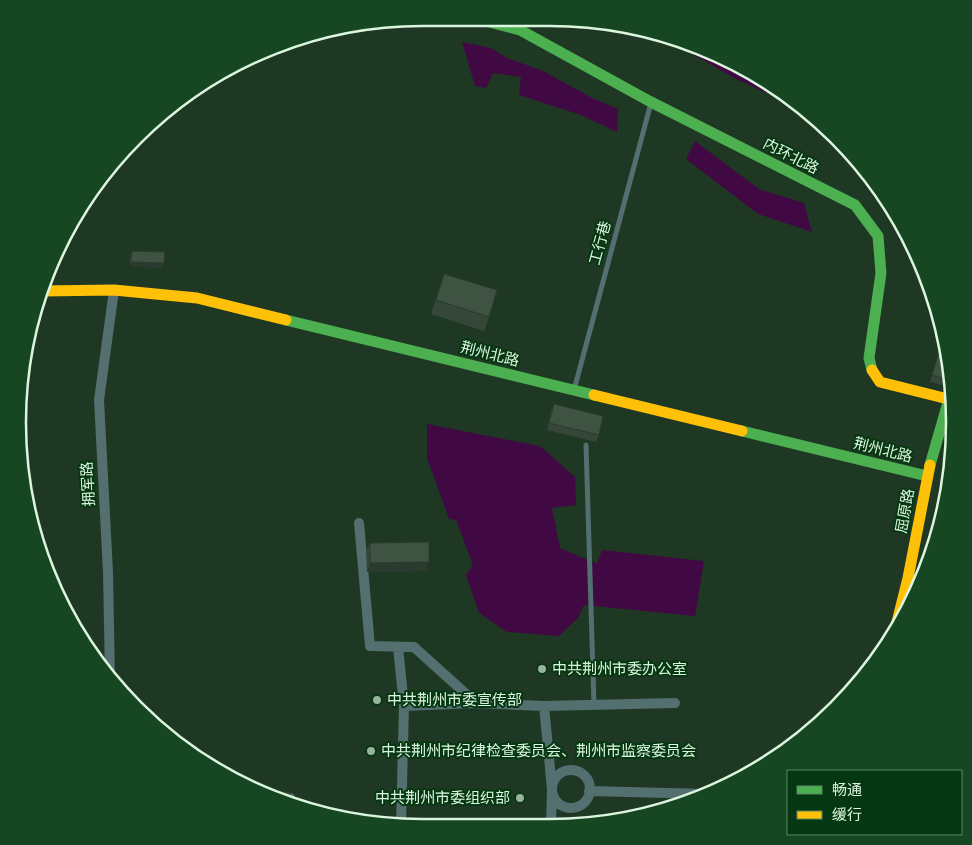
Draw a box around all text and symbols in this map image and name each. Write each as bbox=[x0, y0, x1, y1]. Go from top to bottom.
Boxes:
street label: 内环北路 bbox=[760, 133, 823, 178]
street label: 工行巷 bbox=[584, 218, 615, 267]
street label: 荆州北路 bbox=[459, 336, 522, 370]
street label: 荆州北路 bbox=[852, 432, 915, 466]
street label: 拥军路 bbox=[76, 461, 98, 507]
street label: 屈原路 bbox=[890, 487, 918, 535]
place label: 中共荆州市委办公室 bbox=[552, 658, 687, 678]
marker: 中共荆州市委办公室 bbox=[536, 663, 548, 675]
place label: 中共荆州市委宣传部 bbox=[387, 689, 522, 709]
marker: 中共荆州市委宣传部 bbox=[371, 694, 383, 706]
place label: 中共荆州市纪律检查委员会、荆州市监察委员会 bbox=[381, 740, 696, 760]
marker: 中共荆州市纪律检查委员会、荆州市监察委员会 bbox=[365, 745, 377, 757]
legend bbox=[787, 770, 962, 835]
text: 畅通 bbox=[832, 779, 862, 799]
place label: 中共荆州市委组织部 bbox=[375, 787, 510, 807]
marker: 中共荆州市委组织部 bbox=[514, 792, 526, 804]
text: 缓行 bbox=[832, 804, 862, 824]

